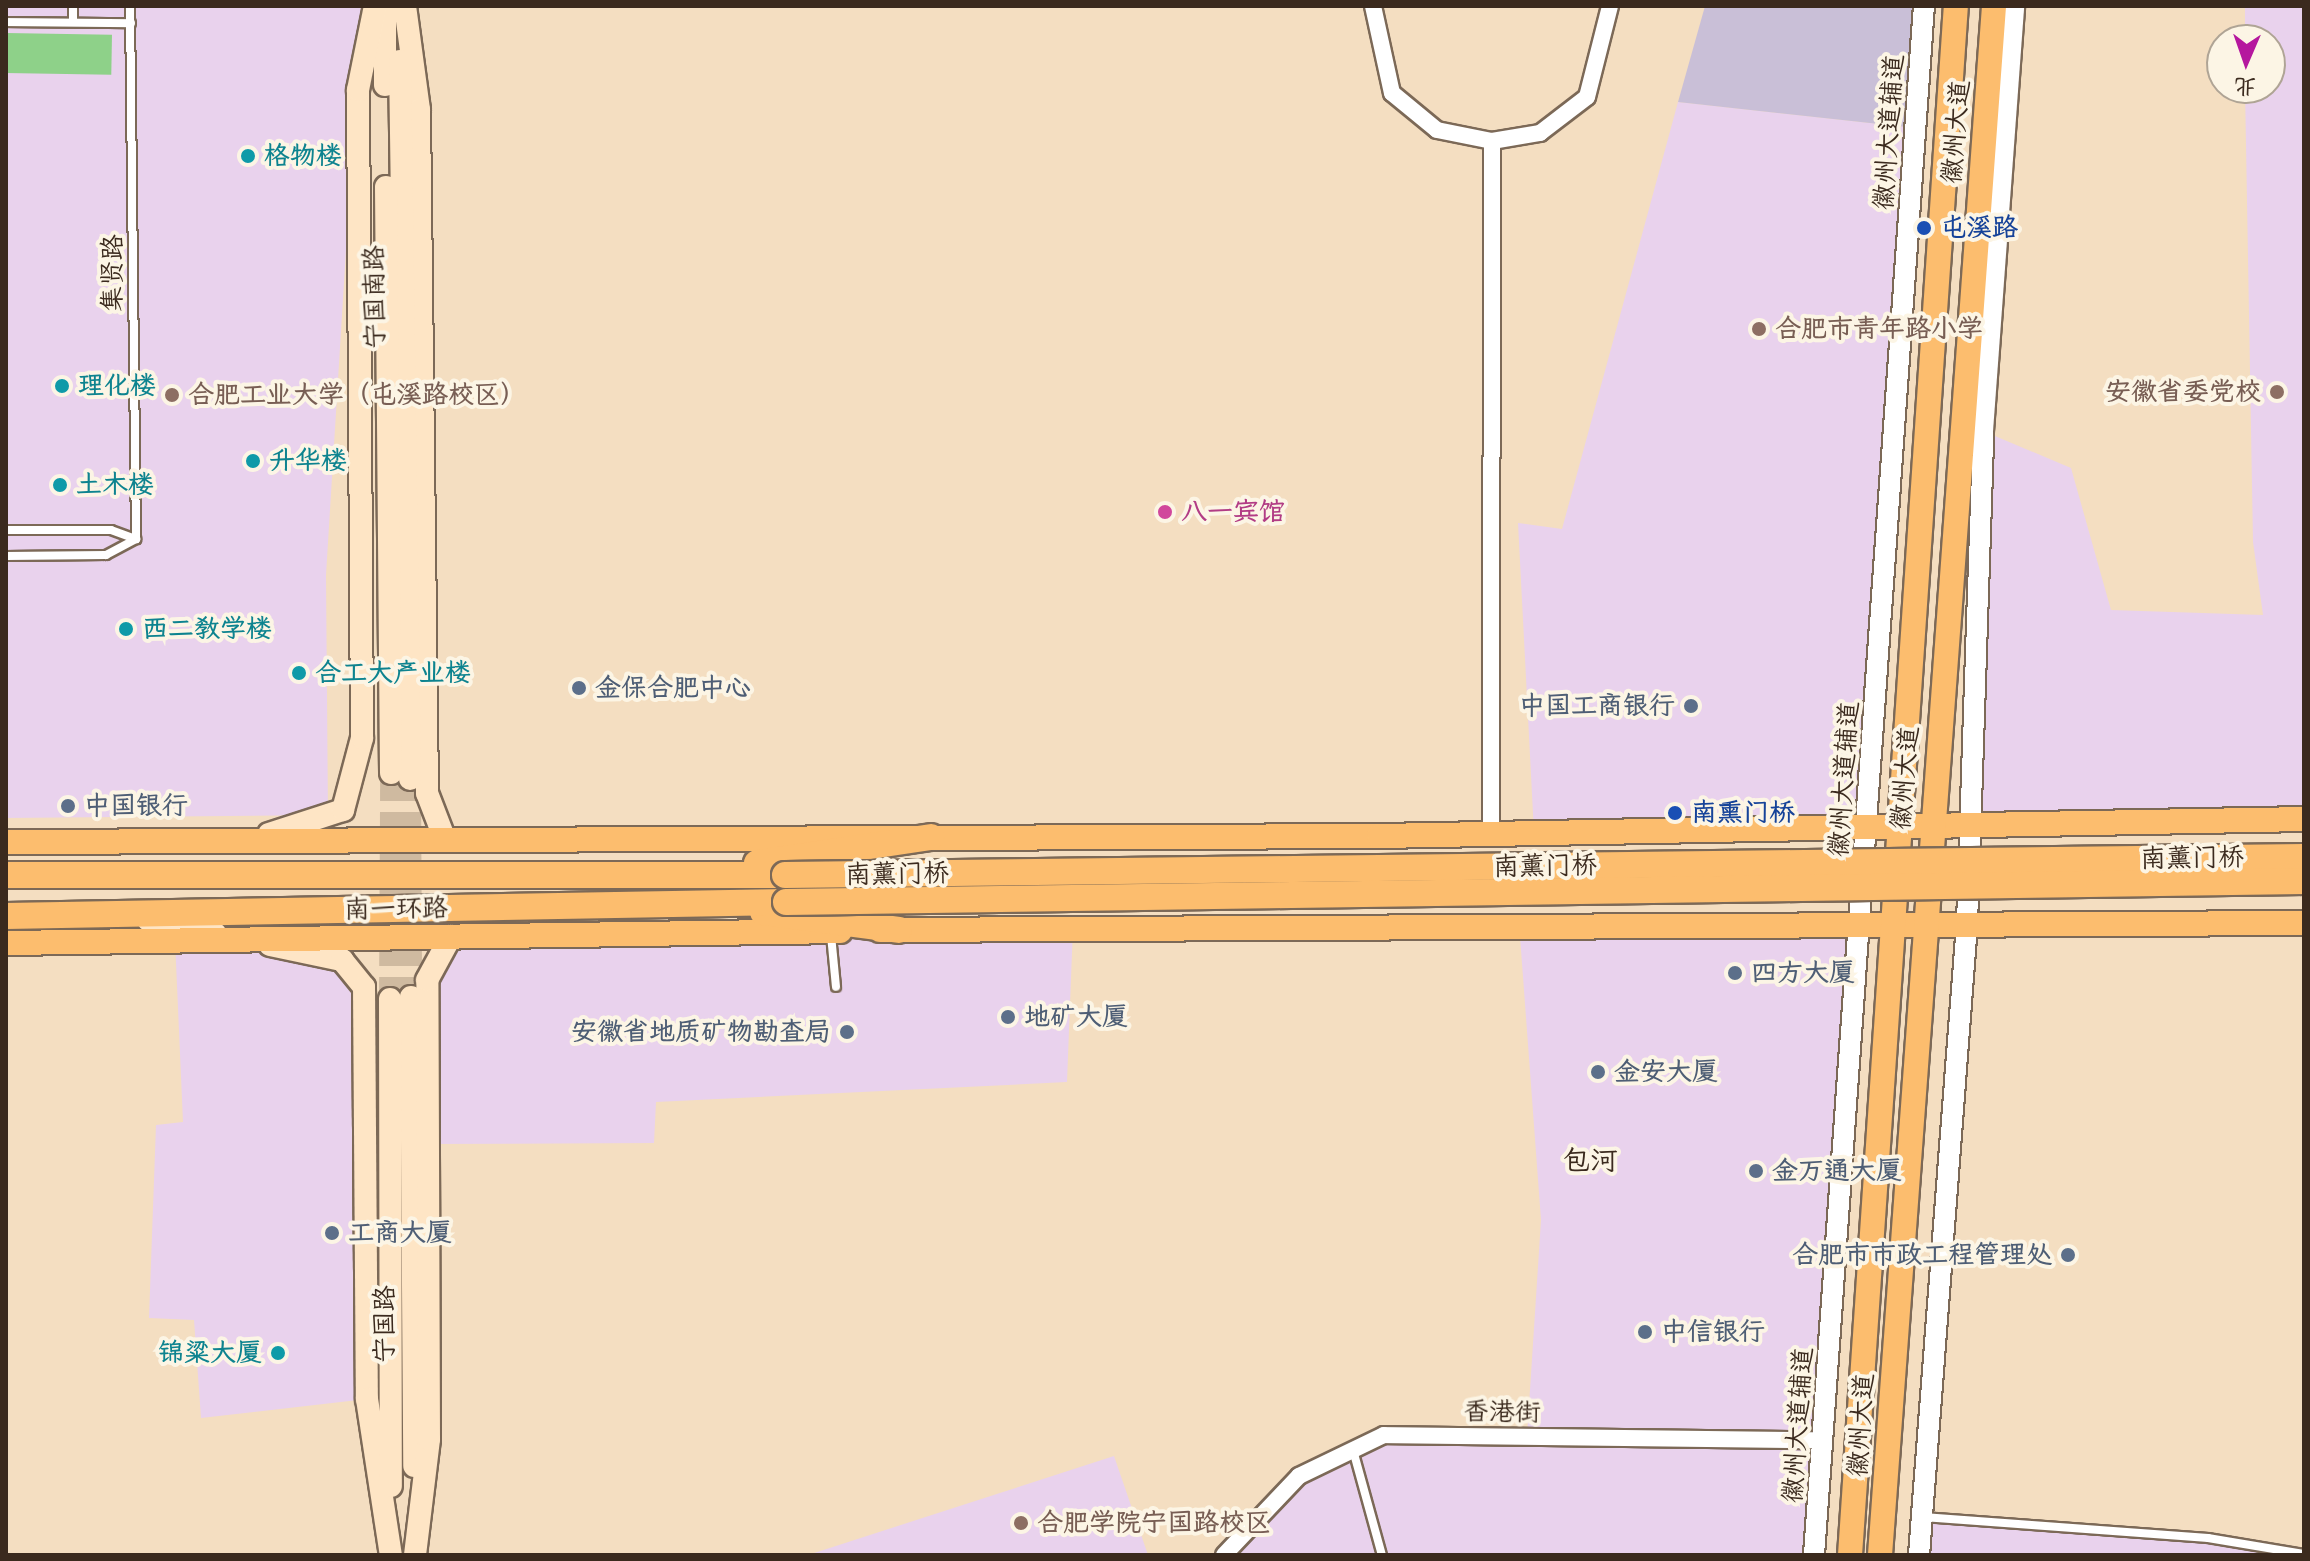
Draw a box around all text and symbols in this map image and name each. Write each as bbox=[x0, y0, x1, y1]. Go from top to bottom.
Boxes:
north arrow bbox=[2206, 24, 2286, 104]
street label: 徽州大道辅道 bbox=[1868, 53, 1910, 211]
text: 北 bbox=[2234, 67, 2257, 106]
street label: 徽州大道 bbox=[1936, 79, 1976, 185]
place label: 格物楼 bbox=[264, 140, 342, 172]
marker: 格物楼 bbox=[239, 147, 257, 165]
place label: 屯溪路 bbox=[1940, 212, 2018, 244]
marker: 屯溪路 bbox=[1915, 219, 1933, 237]
street label: 集贤路 bbox=[97, 234, 129, 312]
street label: 宁国南路 bbox=[358, 245, 392, 349]
place label: 合肥市青年路小学 bbox=[1775, 313, 1983, 345]
marker: 合肥市青年路小学 bbox=[1750, 320, 1768, 338]
place label: 理化楼 bbox=[78, 370, 156, 402]
place label: 安徽省委党校 bbox=[2105, 376, 2261, 408]
marker: 理化楼 bbox=[53, 377, 71, 395]
place label: 合肥工业大学（屯溪路校区） bbox=[188, 379, 526, 411]
marker: 安徽省委党校 bbox=[2268, 383, 2286, 401]
marker: 合肥工业大学（屯溪路校区） bbox=[163, 386, 181, 404]
place label: 升华楼 bbox=[269, 445, 347, 477]
marker: 升华楼 bbox=[244, 452, 262, 470]
place label: 土木楼 bbox=[76, 469, 154, 501]
marker: 土木楼 bbox=[51, 476, 69, 494]
place label: 八一宾馆 bbox=[1181, 496, 1285, 528]
marker: 八一宾馆 bbox=[1156, 503, 1174, 521]
place label: 西二教学楼 bbox=[142, 613, 272, 645]
marker: 西二教学楼 bbox=[117, 620, 135, 638]
place label: 合工大产业楼 bbox=[315, 657, 471, 689]
marker: 合工大产业楼 bbox=[290, 664, 308, 682]
place label: 金保合肥中心 bbox=[595, 672, 751, 704]
marker: 金保合肥中心 bbox=[570, 679, 588, 697]
place label: 中国工商银行 bbox=[1519, 690, 1675, 722]
marker: 中国工商银行 bbox=[1682, 697, 1700, 715]
street label: 徽州大道辅道 bbox=[1823, 700, 1865, 858]
street label: 徽州大道 bbox=[1885, 725, 1925, 831]
place label: 中国银行 bbox=[84, 790, 188, 822]
marker: 中国银行 bbox=[59, 797, 77, 815]
place label: 南熏门桥 bbox=[1691, 797, 1795, 829]
marker: 南熏门桥 bbox=[1666, 804, 1684, 822]
street label: 南薰门桥 bbox=[2140, 841, 2244, 875]
street label: 南薰门桥 bbox=[1493, 849, 1597, 883]
street label: 南薰门桥 bbox=[845, 857, 949, 891]
street label: 南一环路 bbox=[344, 892, 448, 926]
place label: 四方大厦 bbox=[1751, 957, 1855, 989]
marker: 四方大厦 bbox=[1726, 964, 1744, 982]
place label: 地矿大厦 bbox=[1024, 1001, 1128, 1033]
marker: 地矿大厦 bbox=[999, 1008, 1017, 1026]
place label: 安徽省地质矿物勘查局 bbox=[571, 1016, 831, 1048]
marker: 安徽省地质矿物勘查局 bbox=[838, 1023, 856, 1041]
place label: 金安大厦 bbox=[1614, 1056, 1718, 1088]
marker: 金安大厦 bbox=[1589, 1063, 1607, 1081]
district label: 包河 bbox=[1562, 1144, 1618, 1178]
place label: 金万通大厦 bbox=[1772, 1155, 1902, 1187]
marker: 金万通大厦 bbox=[1747, 1162, 1765, 1180]
place label: 工商大厦 bbox=[348, 1217, 452, 1249]
marker: 工商大厦 bbox=[323, 1224, 341, 1242]
place label: 合肥市市政工程管理处 bbox=[1792, 1239, 2052, 1271]
marker: 合肥市市政工程管理处 bbox=[2059, 1246, 2077, 1264]
street label: 宁国路 bbox=[369, 1285, 401, 1363]
place label: 中信银行 bbox=[1661, 1316, 1765, 1348]
marker: 中信银行 bbox=[1636, 1323, 1654, 1341]
place label: 锦粱大厦 bbox=[158, 1337, 262, 1369]
marker: 锦粱大厦 bbox=[269, 1344, 287, 1362]
street label: 徽州大道辅道 bbox=[1777, 1346, 1819, 1504]
street label: 徽州大道 bbox=[1842, 1372, 1880, 1478]
street label: 香港街 bbox=[1463, 1396, 1541, 1428]
place label: 合肥学院宁国路校区 bbox=[1037, 1507, 1271, 1539]
marker: 合肥学院宁国路校区 bbox=[1012, 1514, 1030, 1532]

